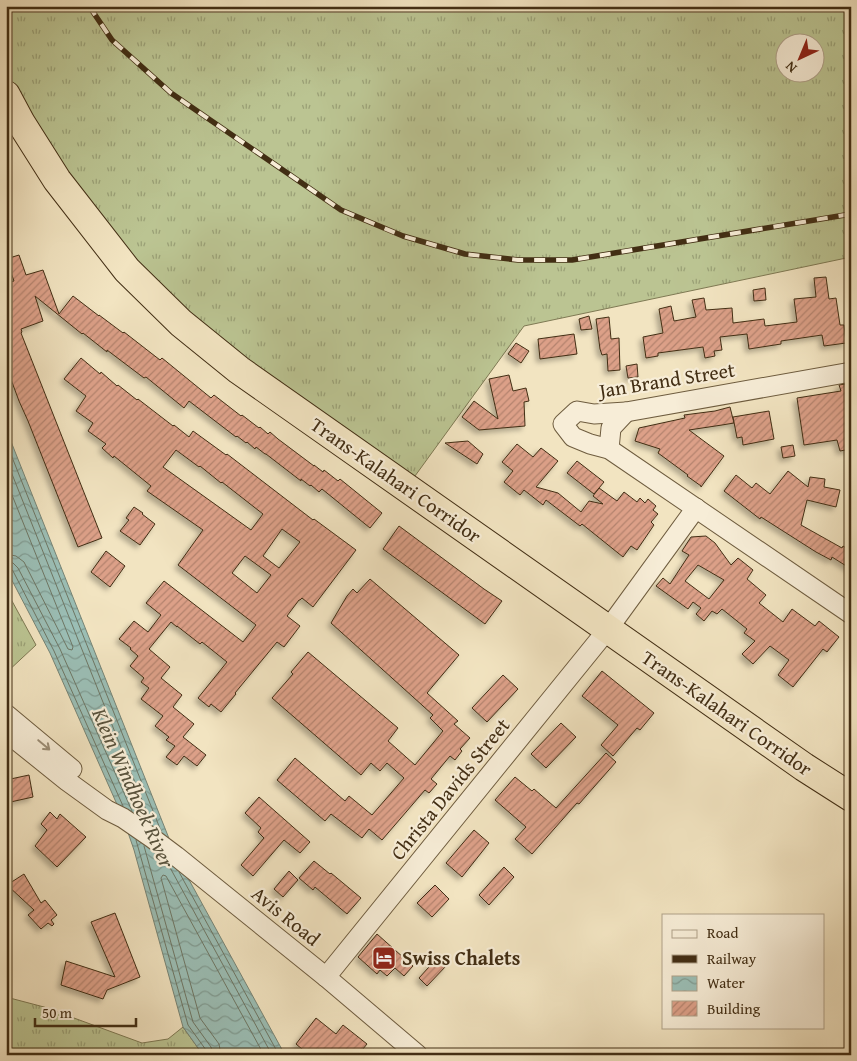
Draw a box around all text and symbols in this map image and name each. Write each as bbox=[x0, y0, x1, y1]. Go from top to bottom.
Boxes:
north arrow bbox=[774, 32, 824, 82]
text: N bbox=[780, 56, 801, 78]
street label: Jan Brand Street bbox=[594, 354, 737, 405]
street label: Trans-Kalahari Corridor bbox=[305, 410, 487, 549]
street label: Trans-Kalahari Corridor bbox=[636, 643, 818, 782]
water label: Klein Windhoek River bbox=[84, 702, 183, 874]
street label: Christa Davids Street bbox=[383, 711, 516, 866]
one-way arrow bbox=[37, 739, 50, 751]
street label: Avis Road bbox=[246, 879, 327, 953]
legend bbox=[662, 914, 824, 1028]
text: Road bbox=[707, 922, 738, 943]
place label: Swiss Chalets bbox=[402, 943, 520, 972]
hotel icon: Swiss Chalets bbox=[371, 945, 397, 971]
text: Railway bbox=[707, 948, 757, 969]
text: Water bbox=[707, 972, 745, 993]
scale bar bbox=[35, 996, 136, 1028]
text: Building bbox=[707, 998, 761, 1019]
text: 50 m bbox=[42, 1002, 73, 1023]

